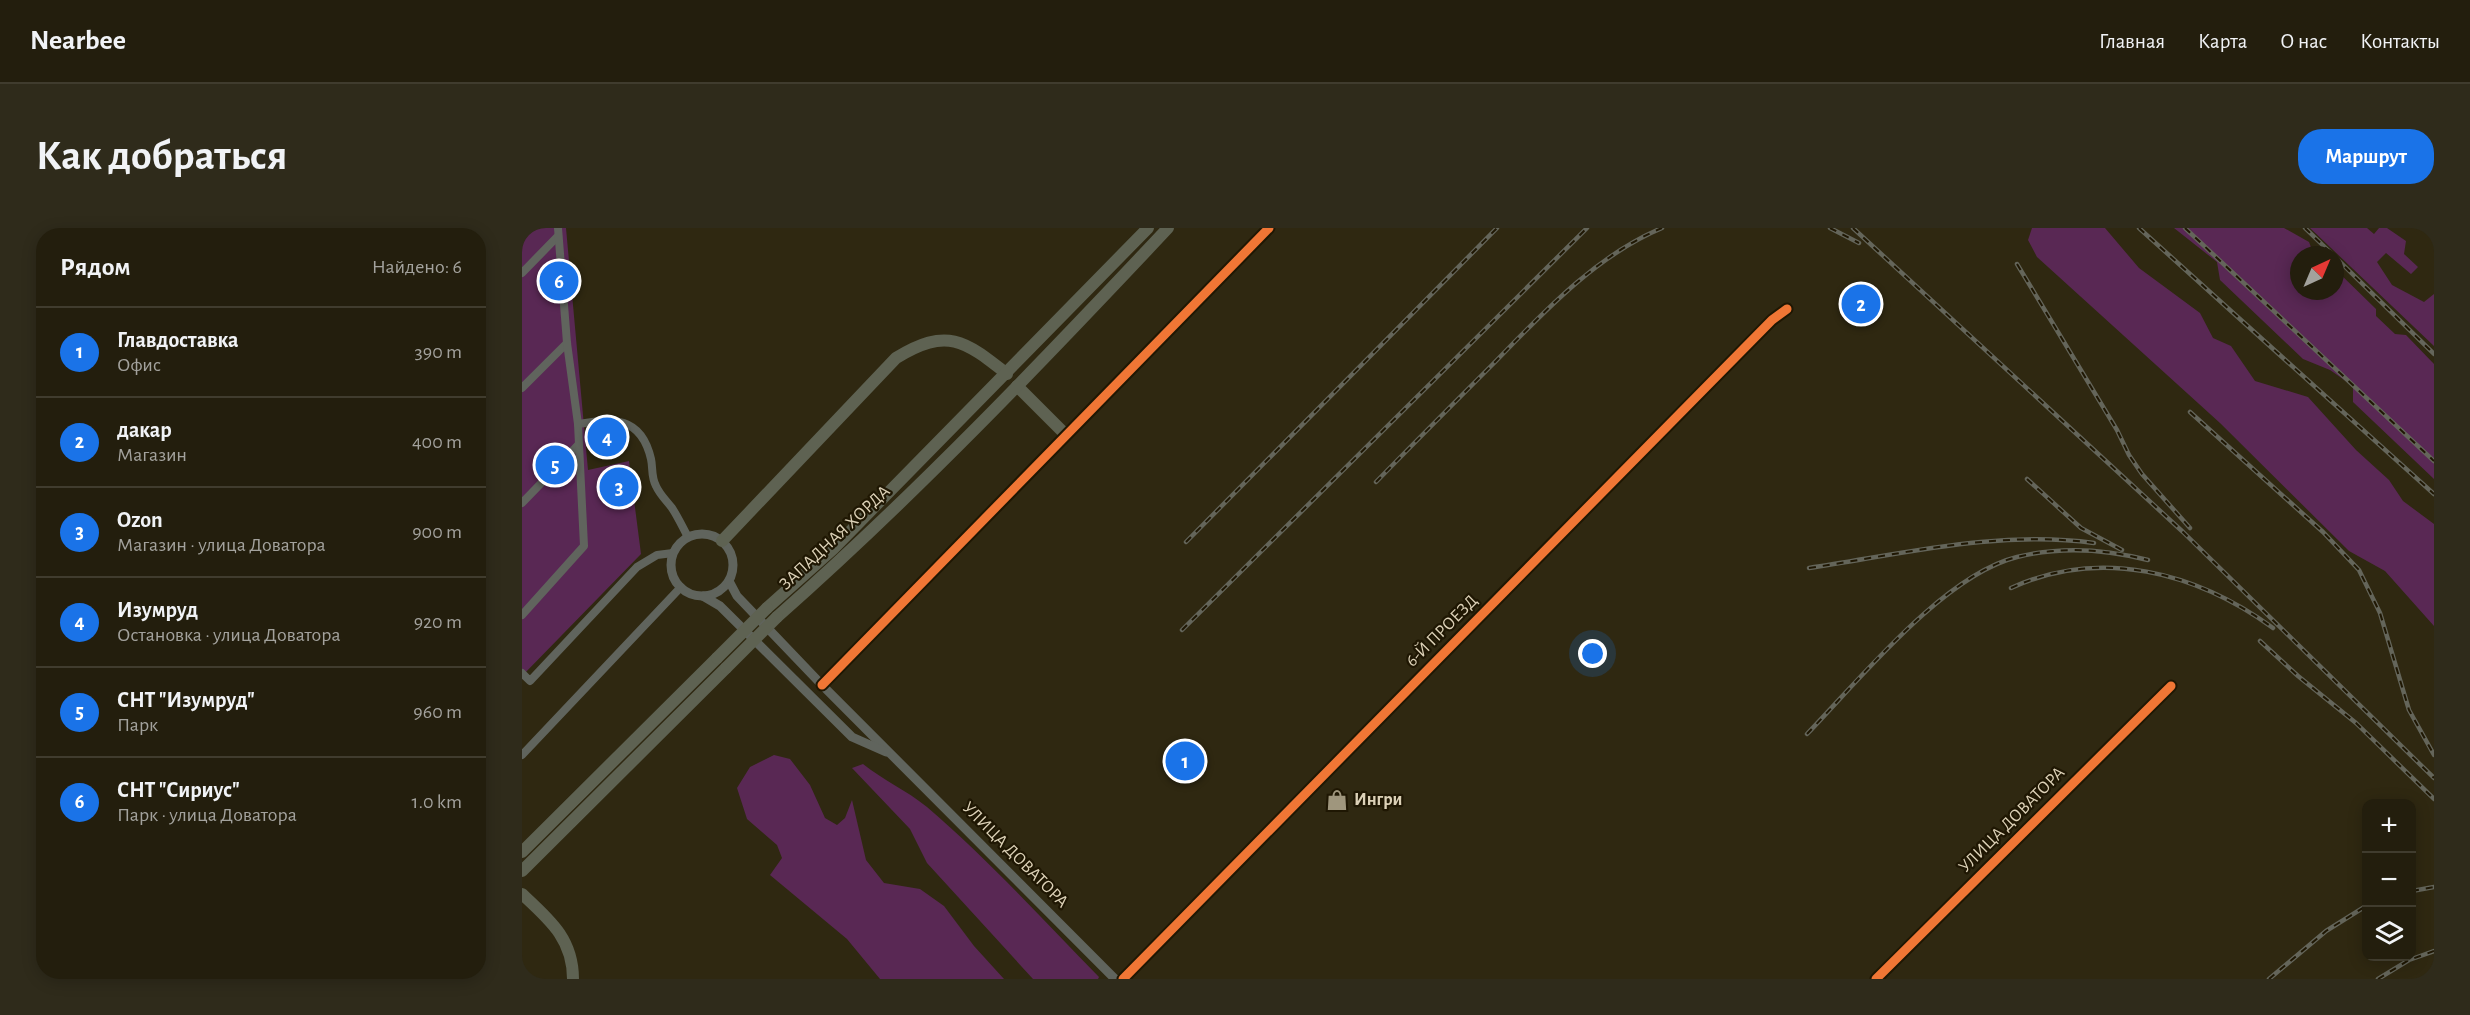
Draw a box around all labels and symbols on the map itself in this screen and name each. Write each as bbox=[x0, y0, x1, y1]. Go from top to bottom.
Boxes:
north arrow bbox=[2290, 246, 2344, 300]
pin: 6 bbox=[540, 259, 579, 304]
pin: 2 bbox=[1842, 282, 1880, 326]
pin: 4 bbox=[588, 414, 626, 460]
pin: 5 bbox=[536, 442, 574, 488]
pin: 3 bbox=[600, 464, 638, 510]
street label: ЗАПАДНАЯ ХОРДА bbox=[776, 482, 894, 594]
street label: 6-Й ПРОЕЗД bbox=[1401, 590, 1481, 670]
your location bbox=[1578, 639, 1607, 668]
pin: 1 bbox=[1166, 738, 1204, 784]
street label: УЛИЦА ДОВАТОРА bbox=[1956, 763, 2069, 876]
shop icon: Ингри bbox=[1325, 788, 1349, 812]
place label: Ингри bbox=[1354, 791, 1402, 809]
street label: УЛИЦА ДОВАТОРА bbox=[959, 799, 1072, 912]

